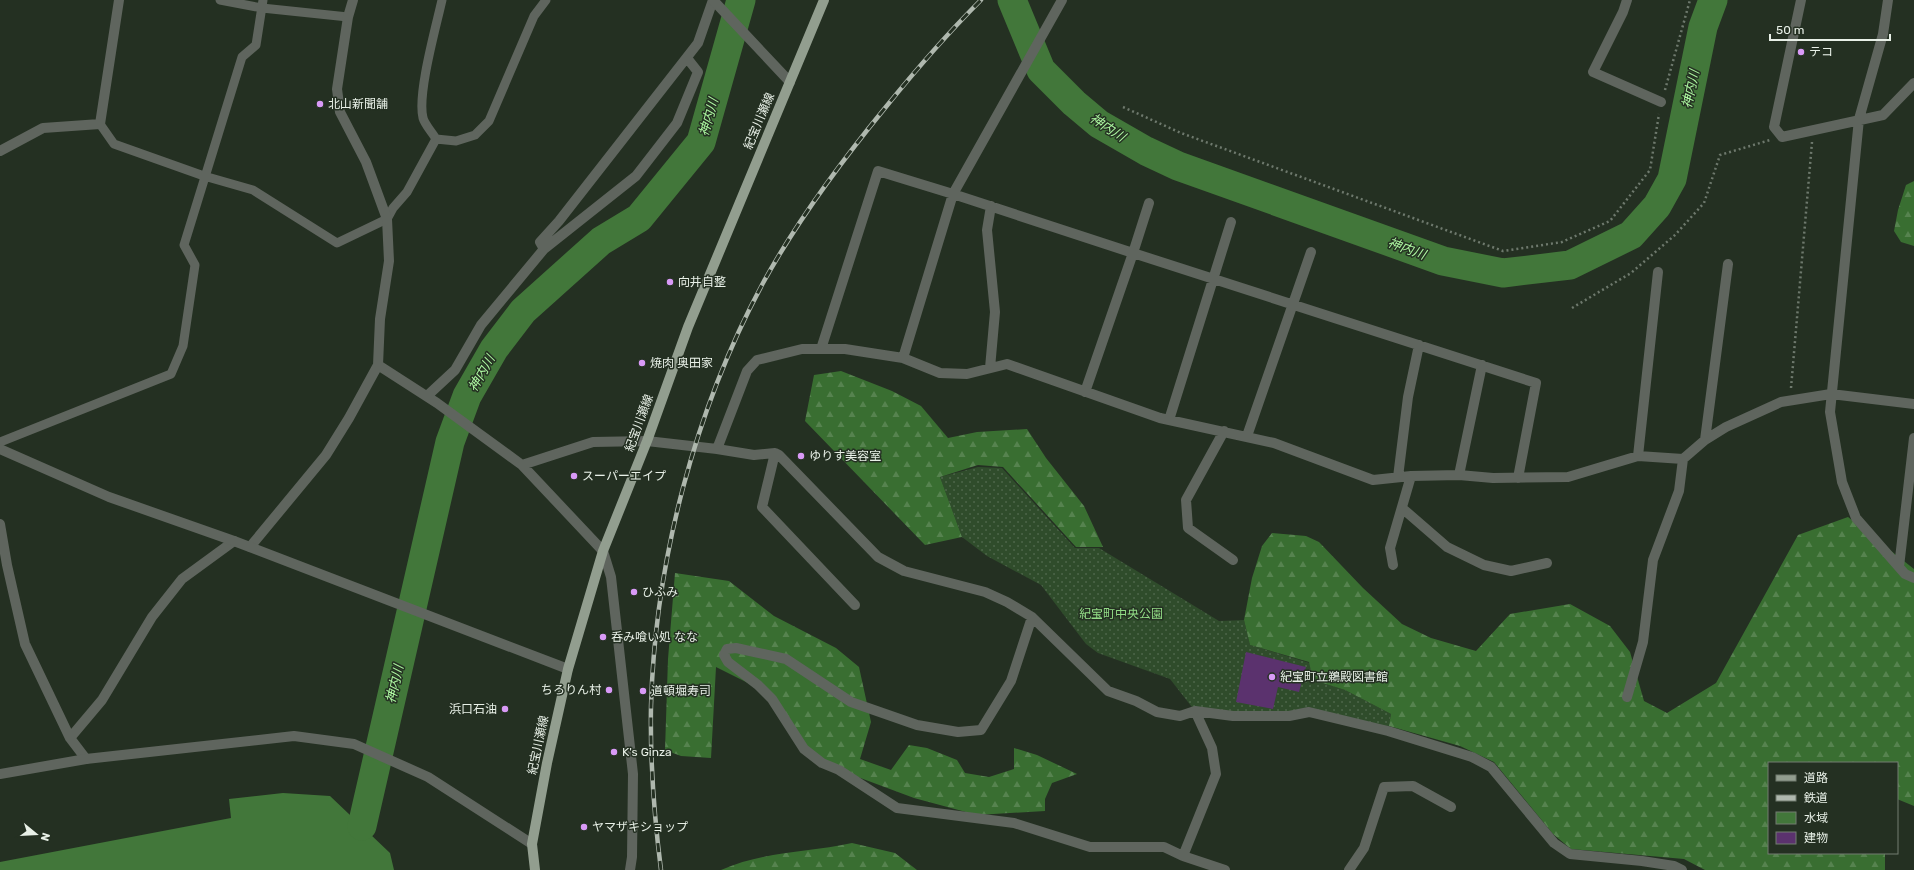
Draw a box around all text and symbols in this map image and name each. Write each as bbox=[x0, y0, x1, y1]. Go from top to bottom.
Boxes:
scale bar bbox=[1770, 16, 1890, 42]
text: 50 m bbox=[1776, 23, 1804, 37]
place label: テコ bbox=[1809, 45, 1833, 59]
marker: テコ bbox=[1796, 47, 1806, 57]
water label: 神内川 bbox=[1679, 67, 1702, 110]
street label: 紀宝川瀬線 bbox=[741, 91, 777, 151]
water label: 神内川 bbox=[696, 94, 722, 138]
place label: 北山新聞舗 bbox=[328, 97, 388, 111]
marker: 北山新聞舗 bbox=[315, 99, 325, 109]
water label: 神内川 bbox=[1087, 111, 1130, 145]
water label: 神内川 bbox=[1386, 235, 1430, 263]
place label: 向井自整 bbox=[678, 275, 726, 289]
marker: 向井自整 bbox=[665, 277, 675, 287]
water label: 神内川 bbox=[465, 351, 499, 394]
place label: 焼肉 奥田家 bbox=[650, 356, 713, 370]
marker: 焼肉 奥田家 bbox=[637, 358, 647, 368]
street label: 紀宝川瀬線 bbox=[622, 392, 656, 454]
place label: ゆりす美容室 bbox=[809, 449, 881, 463]
marker: ゆりす美容室 bbox=[796, 451, 806, 461]
place label: スーパーエイプ bbox=[582, 469, 666, 483]
marker: スーパーエイプ bbox=[569, 471, 579, 481]
place label: ひふみ bbox=[642, 585, 678, 599]
marker: ひふみ bbox=[629, 587, 639, 597]
park label: 紀宝町中央公園 bbox=[1079, 607, 1163, 621]
place label: 呑み喰い処 なな bbox=[611, 630, 698, 644]
marker: 呑み喰い処 なな bbox=[598, 632, 608, 642]
water label: 神内川 bbox=[383, 661, 407, 705]
place label: 紀宝町立鵜殿図書館 bbox=[1280, 670, 1388, 684]
marker: 紀宝町立鵜殿図書館 bbox=[1267, 672, 1277, 682]
place label: ちろりん村 bbox=[541, 683, 602, 697]
place label: 道頓堀寿司 bbox=[651, 684, 711, 698]
marker: ちろりん村 bbox=[604, 685, 614, 695]
marker: 道頓堀寿司 bbox=[638, 686, 648, 696]
place label: 浜口石油 bbox=[449, 702, 497, 716]
marker: 浜口石油 bbox=[500, 704, 510, 714]
street label: 紀宝川瀬線 bbox=[525, 714, 551, 776]
place label: K's Ginza bbox=[622, 745, 672, 759]
marker: K's Ginza bbox=[609, 747, 619, 757]
legend bbox=[1768, 762, 1898, 854]
text: 道路 bbox=[1804, 771, 1828, 785]
text: 鉄道 bbox=[1804, 791, 1828, 805]
text: 水域 bbox=[1804, 811, 1828, 825]
north arrow bbox=[16, 814, 56, 854]
place label: ヤマザキショップ bbox=[592, 820, 688, 834]
marker: ヤマザキショップ bbox=[579, 822, 589, 832]
text: N bbox=[38, 831, 52, 843]
text: 建物 bbox=[1804, 831, 1828, 845]

